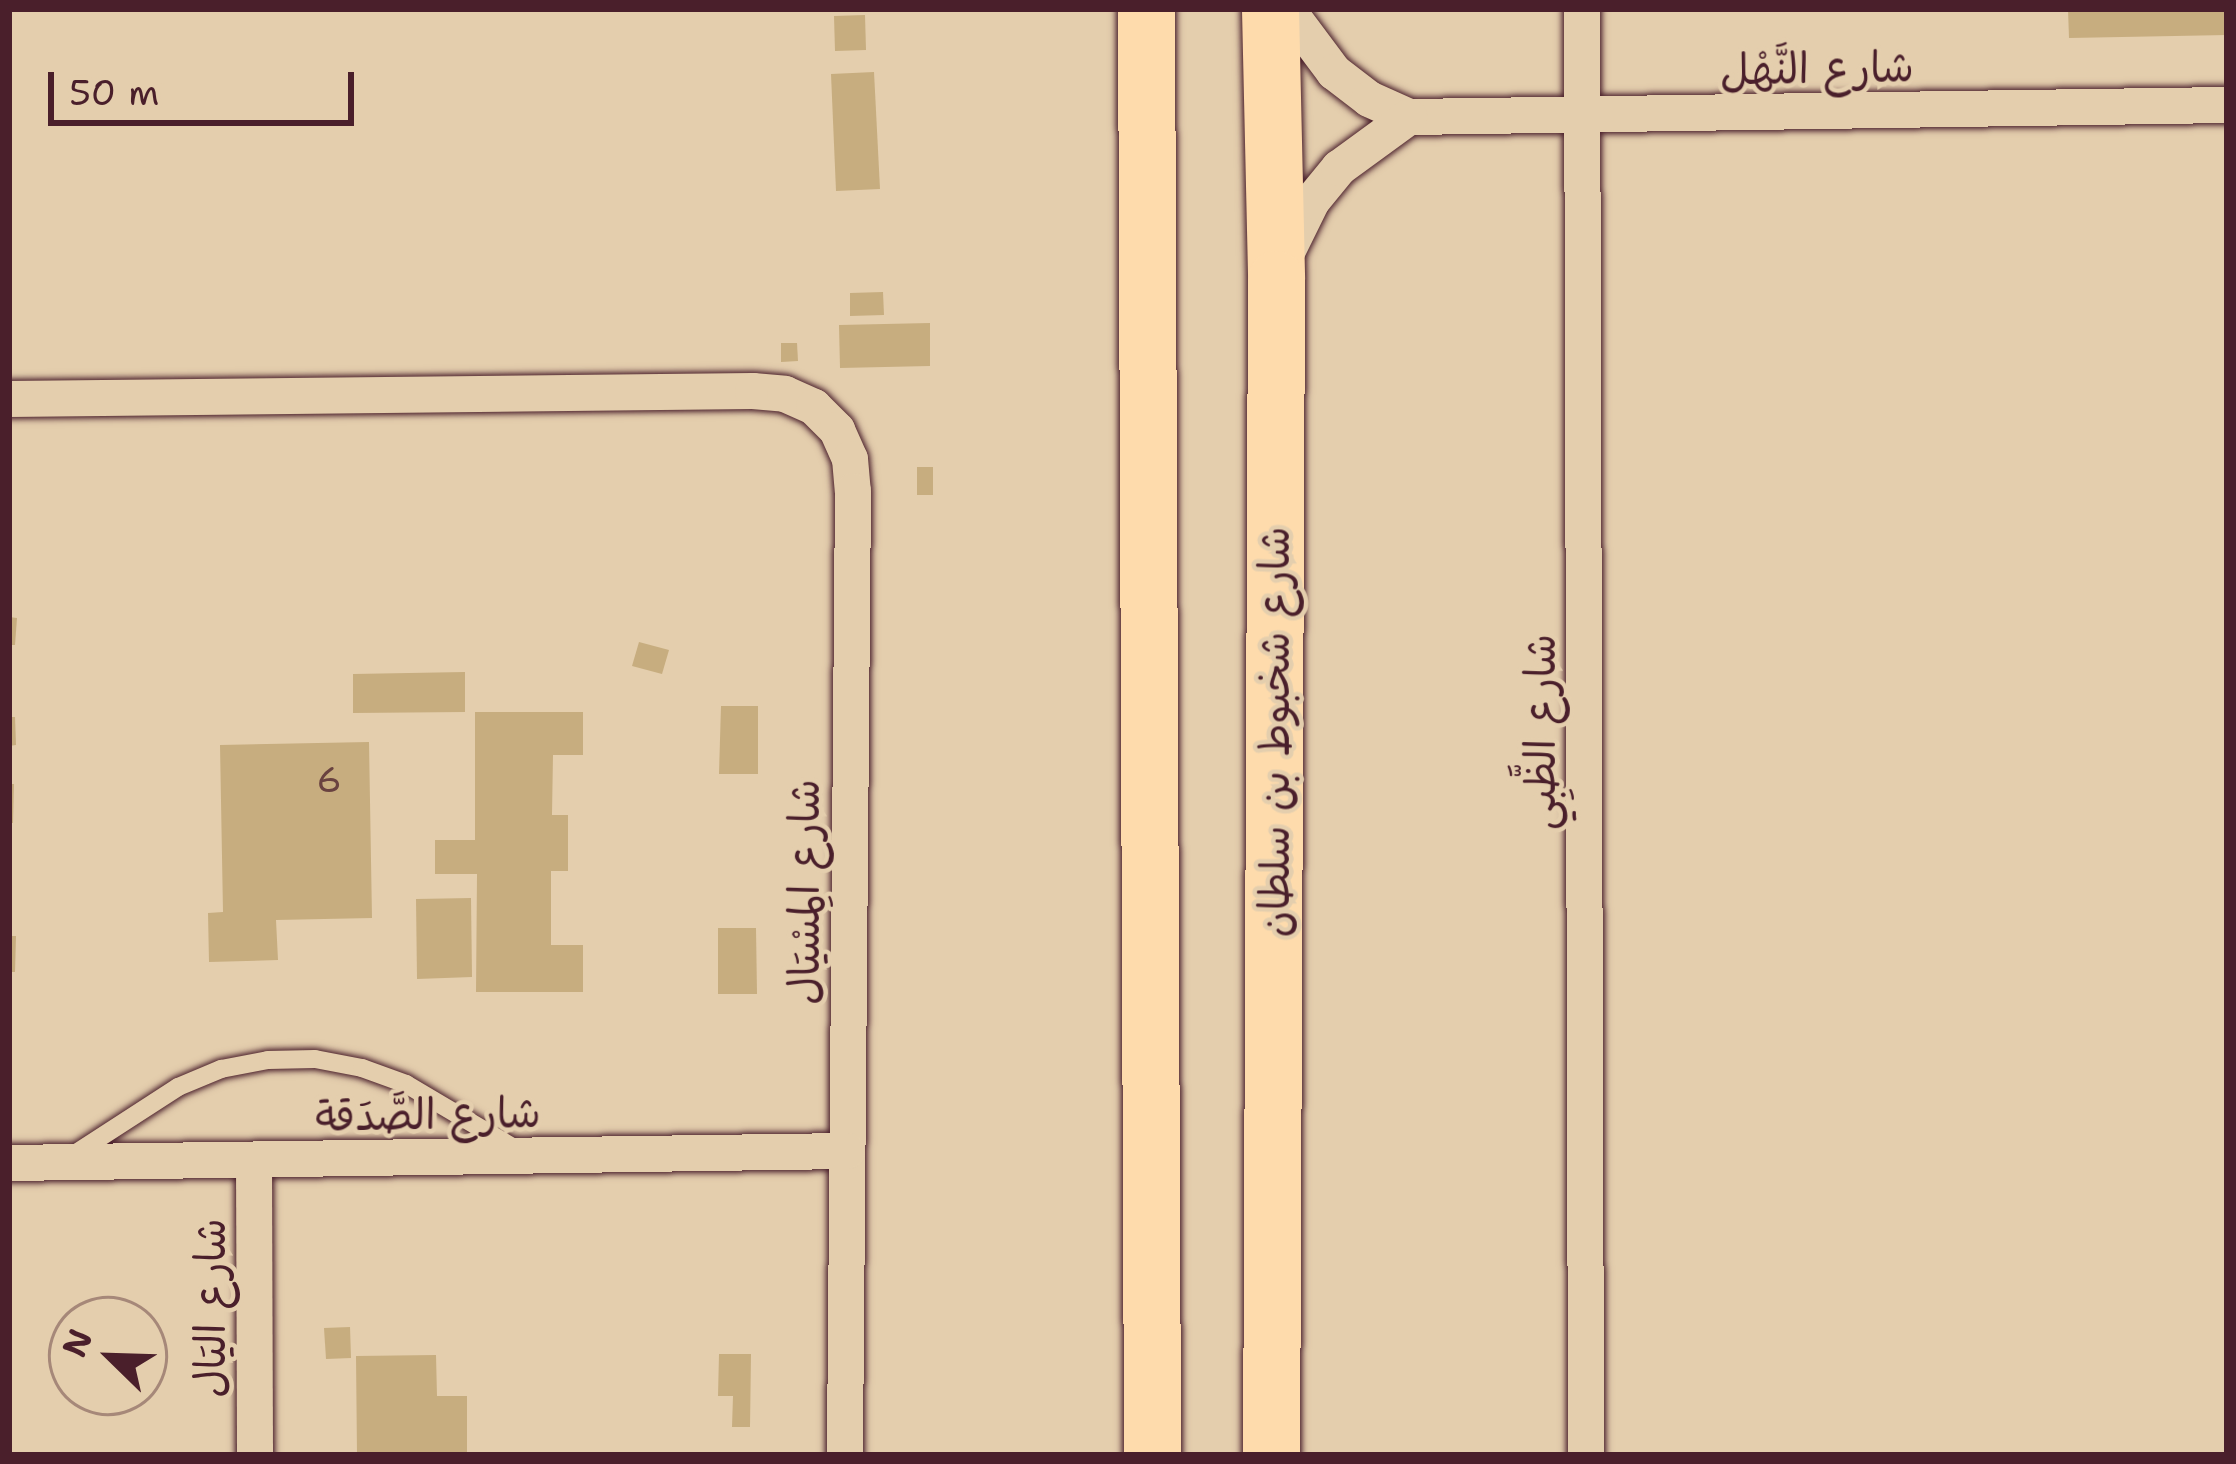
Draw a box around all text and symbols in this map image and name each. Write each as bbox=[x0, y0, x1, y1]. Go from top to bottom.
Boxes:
street label: شارع النَّهْل bbox=[1720, 41, 1914, 95]
scale bar bbox=[54, 48, 360, 122]
text: 50 m bbox=[69, 68, 159, 117]
street label: شارع شخبوط بن سلطان bbox=[1249, 527, 1299, 937]
street label: شارع الظَّبِي bbox=[1515, 634, 1565, 830]
house number: 6 bbox=[316, 758, 342, 802]
street label: شارع المِسْيَال bbox=[779, 779, 829, 1005]
street label: شارع الصَّدَقة bbox=[315, 1087, 541, 1141]
street label: شارع اليَال bbox=[185, 1218, 235, 1398]
north arrow bbox=[48, 1296, 168, 1416]
text: N bbox=[51, 1322, 103, 1364]

